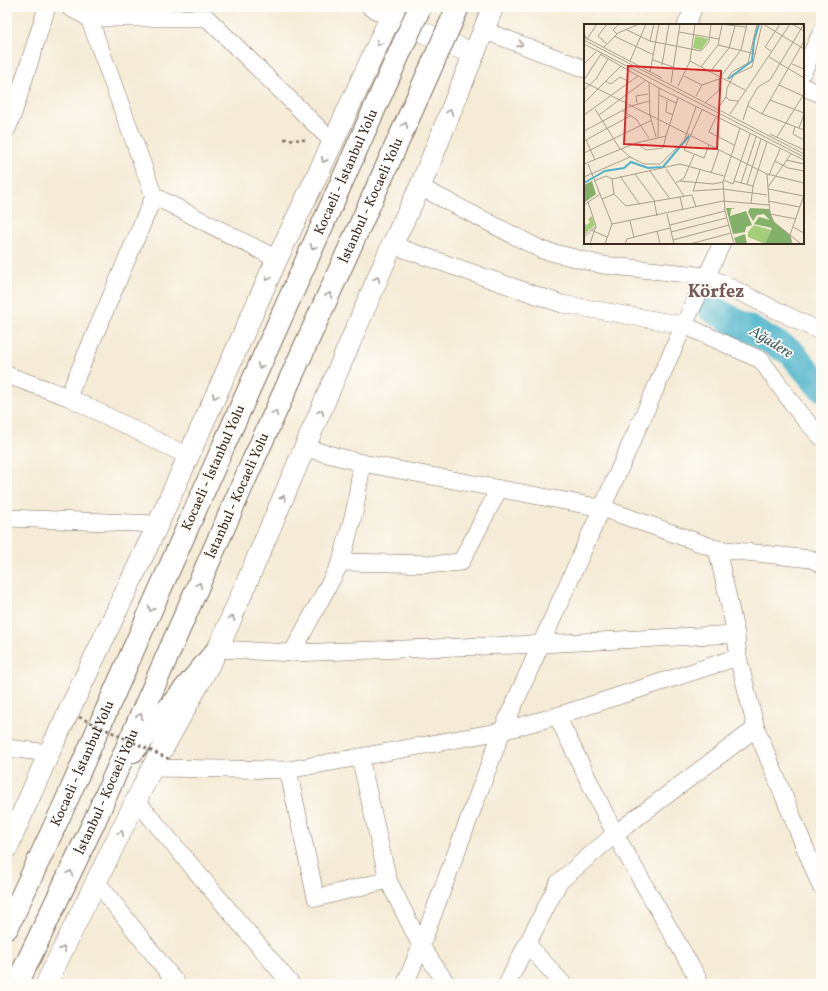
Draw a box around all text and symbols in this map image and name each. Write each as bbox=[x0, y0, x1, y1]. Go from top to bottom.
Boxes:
inset map bbox=[584, 24, 804, 244]
one-way arrow bbox=[376, 38, 384, 46]
one-way arrow bbox=[516, 39, 523, 47]
street label: Kocaeli - İstanbul Yolu bbox=[310, 106, 383, 238]
one-way arrow bbox=[445, 108, 453, 116]
one-way arrow bbox=[401, 122, 409, 129]
street label: İstanbul - Kocaeli Yolu bbox=[334, 135, 408, 266]
one-way arrow bbox=[321, 156, 329, 164]
one-way arrow bbox=[310, 243, 318, 251]
one-way arrow bbox=[265, 273, 273, 281]
one-way arrow bbox=[372, 276, 380, 284]
district label: Körfez bbox=[688, 280, 744, 305]
one-way arrow bbox=[324, 291, 332, 299]
water label: Ağadere bbox=[745, 321, 797, 365]
one-way arrow bbox=[256, 362, 264, 369]
one-way arrow bbox=[211, 392, 219, 399]
street label: Kocaeli - İstanbul Yolu bbox=[178, 402, 250, 534]
one-way arrow bbox=[316, 408, 324, 415]
one-way arrow bbox=[270, 410, 278, 418]
street label: İstanbul - Kocaeli Yolu bbox=[202, 430, 274, 562]
one-way arrow bbox=[278, 495, 286, 503]
one-way arrow bbox=[194, 581, 202, 588]
one-way arrow bbox=[148, 605, 156, 612]
one-way arrow bbox=[227, 614, 235, 621]
street label: Kocaeli - İstanbul Yolu bbox=[46, 698, 119, 830]
one-way arrow bbox=[136, 713, 144, 720]
street label: İstanbul - Kocaeli Yolu bbox=[70, 726, 143, 858]
one-way arrow bbox=[116, 829, 124, 837]
one-way arrow bbox=[65, 870, 73, 877]
one-way arrow bbox=[58, 946, 66, 953]

